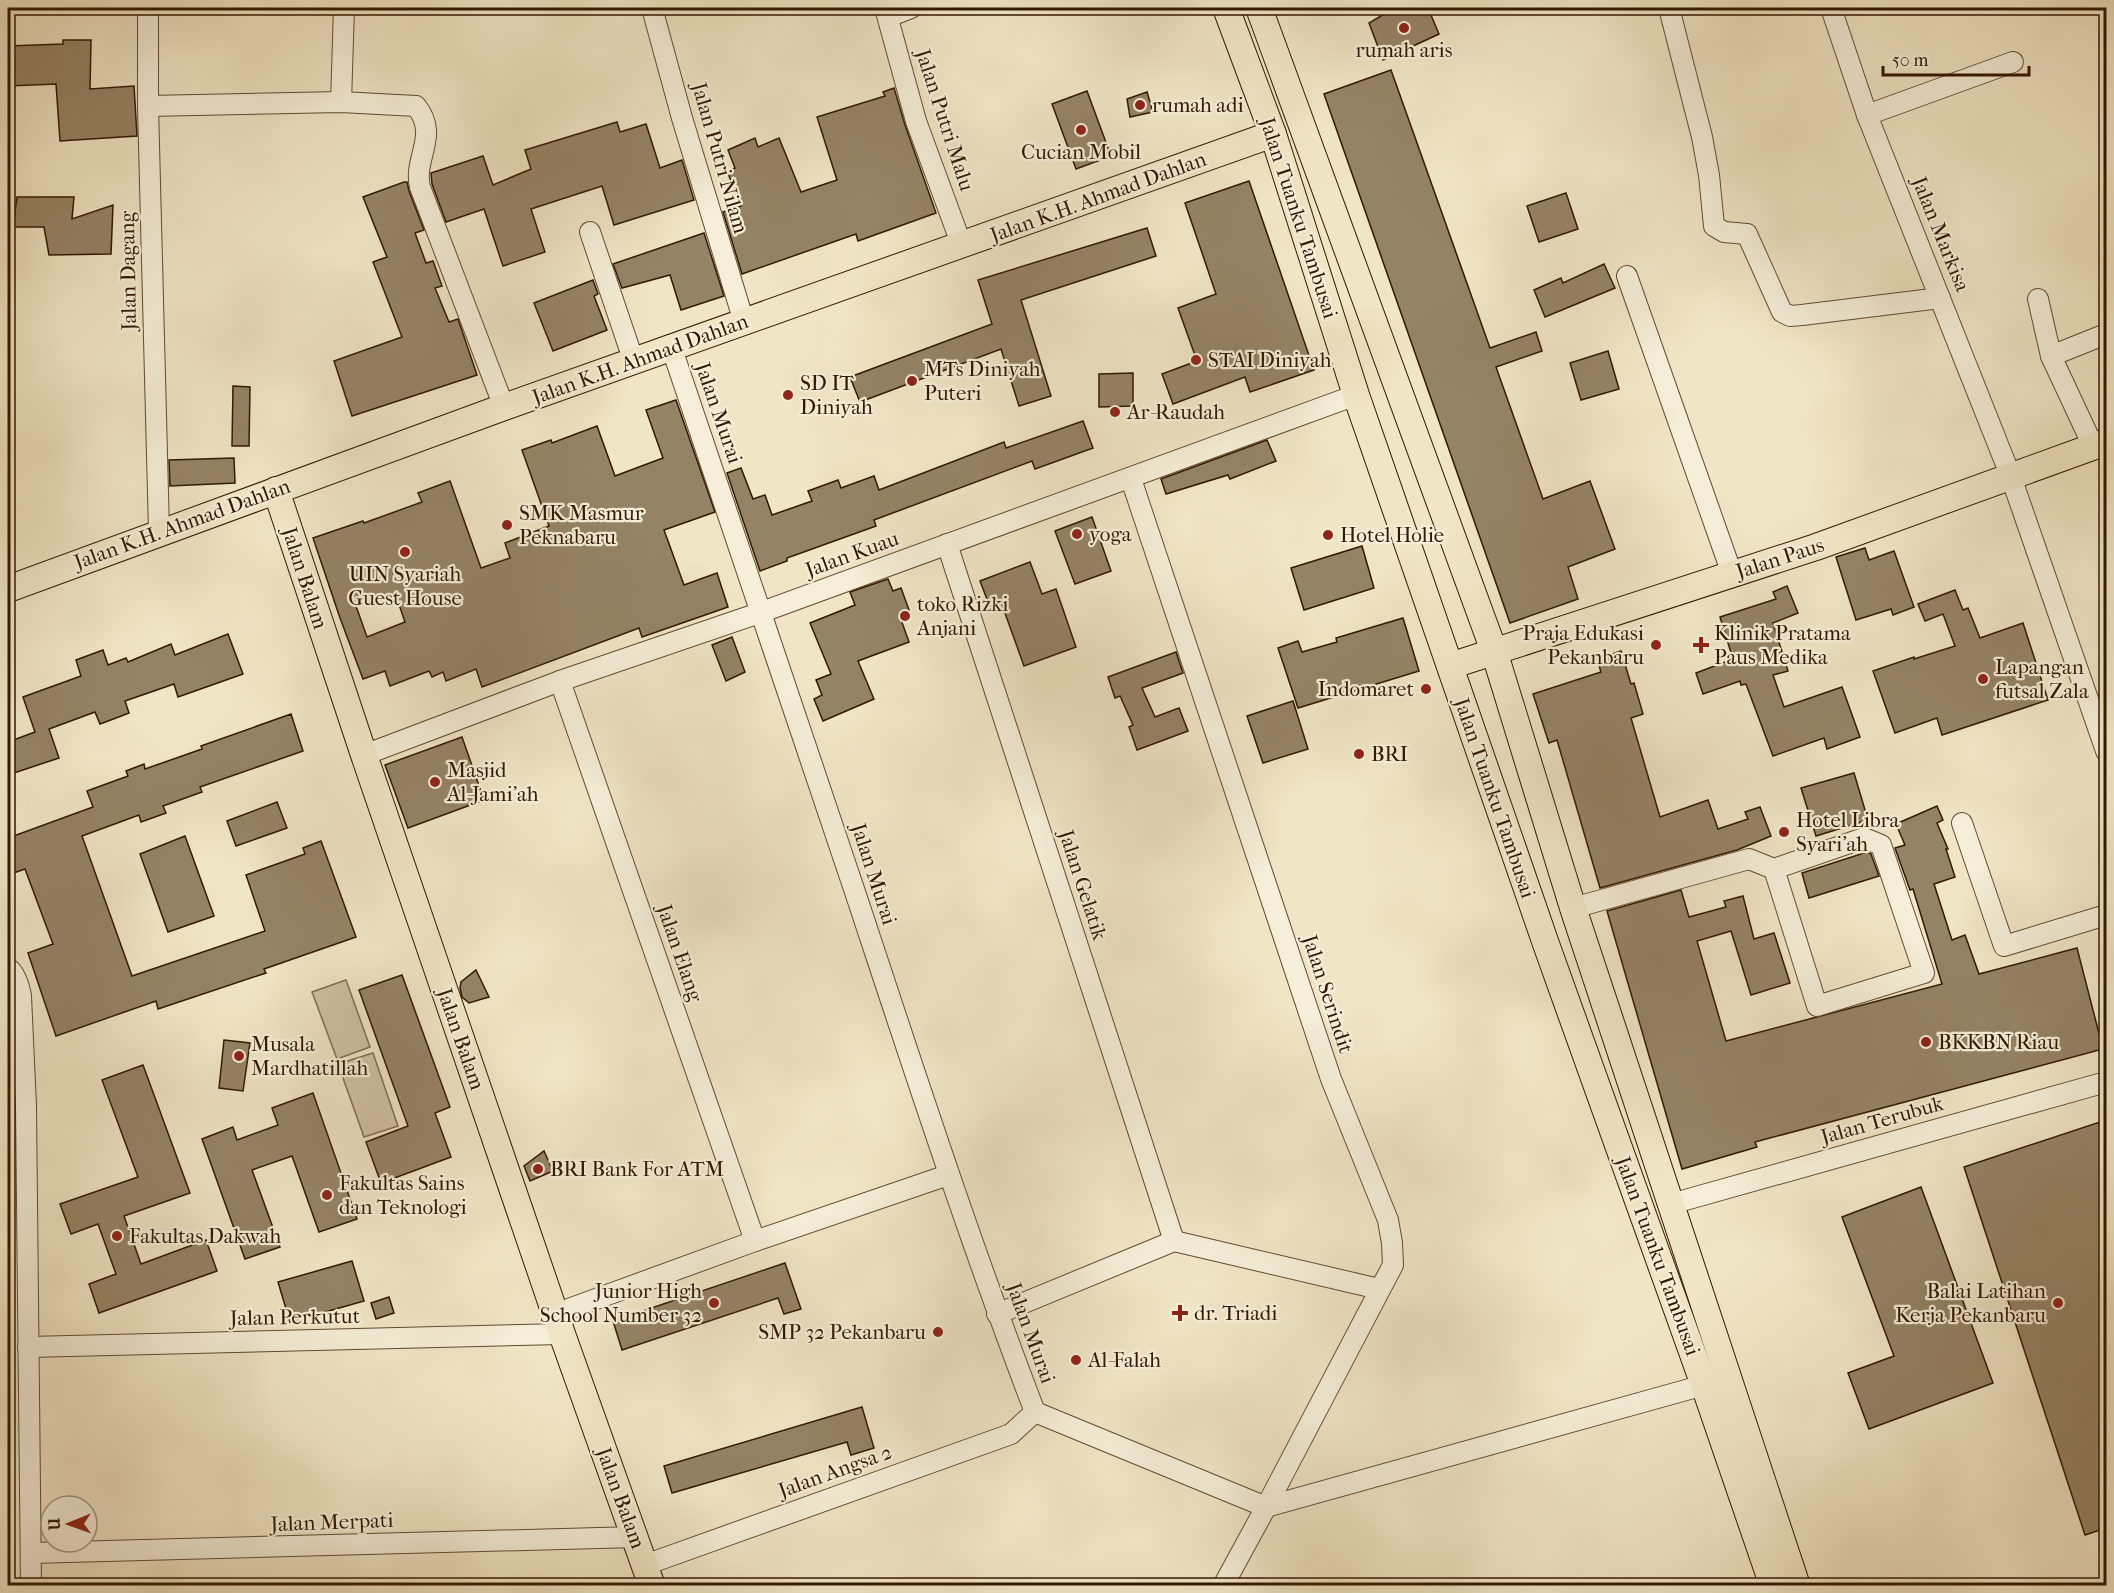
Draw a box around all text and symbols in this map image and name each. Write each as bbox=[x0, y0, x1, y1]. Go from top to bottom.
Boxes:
marker: rumah aris bbox=[1397, 21, 1411, 35]
place label: rumah aris bbox=[1356, 38, 1453, 62]
scale bar bbox=[1883, 39, 2028, 77]
street label: Jalan Putri Malu bbox=[910, 44, 979, 194]
text: 50 m bbox=[1892, 50, 1929, 71]
street label: Jalan Putri Nilam bbox=[686, 78, 753, 237]
place label: rumah adi bbox=[1152, 93, 1244, 117]
marker: rumah adi bbox=[1133, 98, 1147, 112]
street label: Jalan Tuanku Tambusai bbox=[1255, 113, 1343, 322]
marker: Cucian Mobil bbox=[1074, 123, 1088, 137]
place label: Cucian Mobil bbox=[1021, 140, 1141, 164]
street label: Jalan K.H. Ahmad Dahlan bbox=[985, 147, 1209, 248]
street label: Jalan Markisa bbox=[1906, 171, 1975, 295]
street label: Jalan Dagang bbox=[115, 210, 141, 333]
street label: Jalan K.H. Ahmad Dahlan bbox=[527, 309, 751, 410]
place label: STAI Diniyah bbox=[1208, 348, 1332, 372]
marker: STAI Diniyah bbox=[1189, 353, 1203, 367]
place label: MTs Diniyah Puteri bbox=[924, 357, 1041, 405]
street label: Jalan Murai bbox=[690, 358, 747, 467]
place label: SD IT Diniyah bbox=[800, 371, 873, 419]
marker: MTs Diniyah Puteri bbox=[905, 374, 919, 388]
marker: SD IT Diniyah bbox=[781, 388, 795, 402]
place label: Ar-Raudah bbox=[1126, 400, 1225, 424]
marker: Ar-Raudah bbox=[1108, 405, 1122, 419]
street label: Jalan K.H. Ahmad Dahlan bbox=[69, 474, 293, 575]
place label: SMK Masmur Peknabaru bbox=[519, 501, 644, 549]
marker: SMK Masmur Peknabaru bbox=[500, 518, 514, 532]
street label: Jalan Balam bbox=[277, 522, 333, 632]
place label: yoga bbox=[1089, 522, 1132, 546]
place label: Hotel Holie bbox=[1340, 523, 1444, 547]
street label: Jalan Kuau bbox=[800, 526, 902, 583]
marker: yoga bbox=[1070, 527, 1084, 541]
marker: Hotel Holie bbox=[1321, 528, 1335, 542]
street label: Jalan Paus bbox=[1731, 532, 1827, 584]
marker: UIN Syariah Guest House bbox=[398, 545, 412, 559]
place label: UIN Syariah Guest House bbox=[348, 562, 462, 610]
place label: toko Rizki Anjani bbox=[916, 592, 1008, 640]
marker: toko Rizki Anjani bbox=[898, 609, 912, 623]
place label: Praja Edukasi Pekanbaru bbox=[1523, 621, 1644, 669]
place label: Klinik Pratama Paus Medika bbox=[1714, 621, 1851, 669]
marker: Klinik Pratama Paus Medika bbox=[1692, 636, 1710, 654]
marker: Praja Edukasi Pekanbaru bbox=[1649, 638, 1663, 652]
place label: Lapangan futsal Zala bbox=[1995, 655, 2089, 703]
marker: Lapangan futsal Zala bbox=[1976, 672, 1990, 686]
place label: Indomaret bbox=[1318, 677, 1415, 701]
marker: Indomaret bbox=[1419, 682, 1433, 696]
street label: Jalan Tuanku Tambusai bbox=[1449, 693, 1541, 901]
place label: BRI bbox=[1371, 742, 1408, 766]
marker: BRI bbox=[1352, 747, 1366, 761]
place label: Masjid Al-Jami'ah bbox=[446, 758, 539, 806]
marker: Masjid Al-Jami'ah bbox=[428, 775, 442, 789]
place label: Hotel Libra Syari'ah bbox=[1796, 808, 1899, 856]
street label: Jalan Murai bbox=[846, 818, 902, 928]
street label: Jalan Gelatik bbox=[1053, 825, 1112, 943]
marker: Hotel Libra Syari'ah bbox=[1777, 825, 1791, 839]
street label: Jalan Elang bbox=[652, 899, 708, 1005]
street label: Jalan Serindit bbox=[1297, 930, 1359, 1057]
street label: Jalan Balam bbox=[432, 983, 490, 1093]
place label: BKKBN Riau bbox=[1938, 1030, 2059, 1054]
place label: Musala Mardhatillah bbox=[251, 1032, 369, 1080]
marker: BKKBN Riau bbox=[1919, 1035, 1933, 1049]
marker: Musala Mardhatillah bbox=[232, 1049, 246, 1063]
street label: Jalan Terubuk bbox=[1816, 1091, 1946, 1150]
street label: Jalan Tuanku Tambusai bbox=[1610, 1151, 1705, 1359]
place label: BRI Bank For ATM bbox=[550, 1157, 724, 1181]
marker: BRI Bank For ATM bbox=[531, 1162, 545, 1176]
place label: Fakultas Sains dan Teknologi bbox=[339, 1171, 467, 1219]
marker: Fakultas Sains dan Teknologi bbox=[320, 1188, 334, 1202]
place label: Fakultas Dakwah bbox=[129, 1224, 281, 1248]
marker: Fakultas Dakwah bbox=[110, 1229, 124, 1243]
street label: Jalan Murai bbox=[1001, 1278, 1060, 1386]
place label: Junior High School Number 32 bbox=[540, 1279, 702, 1327]
place label: Balai Latihan Kerja Pekanbaru bbox=[1895, 1279, 2046, 1327]
marker: Junior High School Number 32 bbox=[707, 1296, 721, 1310]
marker: Balai Latihan Kerja Pekanbaru bbox=[2051, 1296, 2065, 1310]
place label: dr. Triadi bbox=[1194, 1301, 1278, 1325]
street label: Jalan Perkutut bbox=[228, 1304, 361, 1330]
marker: dr. Triadi bbox=[1171, 1304, 1189, 1322]
place label: SMP 32 Pekanbaru bbox=[758, 1320, 926, 1344]
marker: SMP 32 Pekanbaru bbox=[931, 1325, 945, 1339]
place label: Al-Falah bbox=[1087, 1348, 1161, 1372]
marker: Al-Falah bbox=[1069, 1353, 1083, 1367]
street label: Jalan Angsa 2 bbox=[773, 1439, 895, 1503]
street label: Jalan Balam bbox=[591, 1442, 651, 1552]
north arrow bbox=[39, 1494, 99, 1554]
street label: Jalan Merpati bbox=[268, 1508, 394, 1536]
text: U bbox=[45, 1517, 64, 1532]

